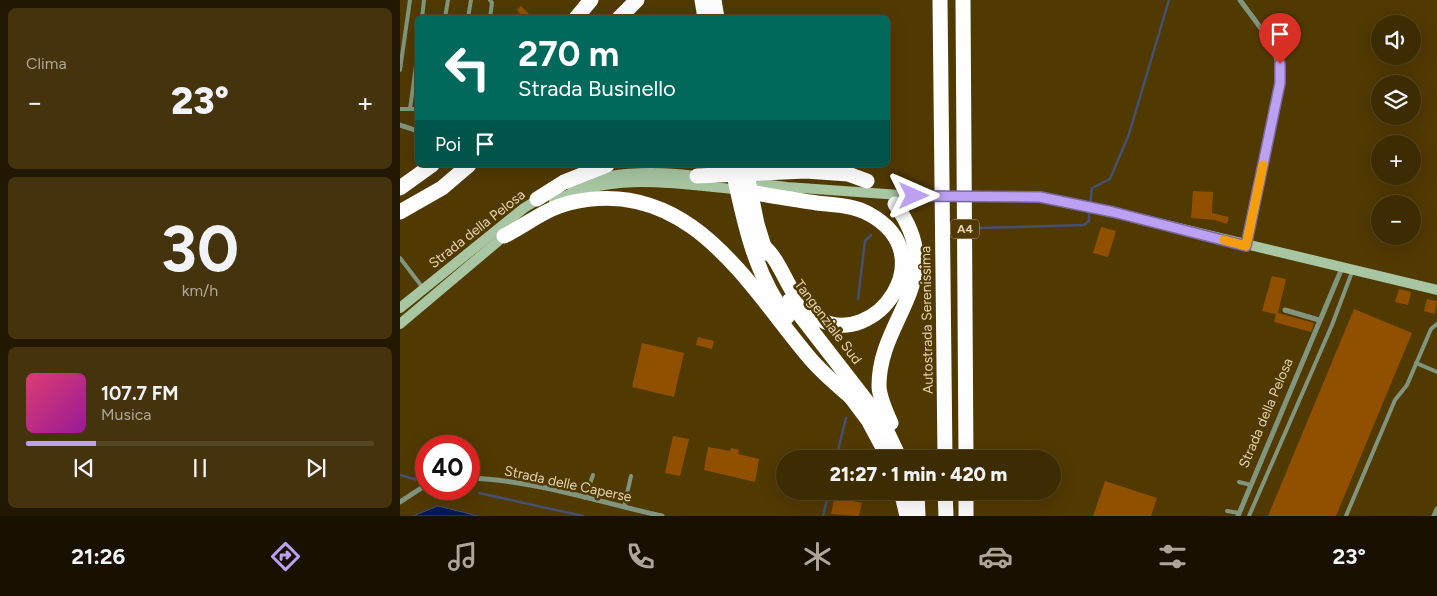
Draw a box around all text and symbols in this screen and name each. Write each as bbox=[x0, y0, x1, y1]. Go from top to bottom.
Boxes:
pin bbox=[1259, 13, 1301, 64]
map controls bbox=[1371, 15, 1421, 245]
button: sound bbox=[1371, 15, 1421, 65]
icon: arrive bbox=[1266, 20, 1294, 48]
text: 270 m bbox=[518, 33, 619, 75]
icon: left bbox=[435, 35, 500, 100]
text: Clima bbox=[26, 54, 67, 73]
text: Strada Businello bbox=[518, 75, 676, 102]
button: layers bbox=[1371, 75, 1421, 125]
text: 23° bbox=[171, 78, 229, 124]
text: − bbox=[26, 85, 43, 119]
text: + bbox=[357, 85, 374, 119]
icon: arrive bbox=[471, 130, 499, 158]
text: Poi bbox=[435, 133, 461, 156]
button: + bbox=[1371, 135, 1421, 185]
position arrow bbox=[887, 169, 939, 221]
street label: Strada della Pelosa bbox=[425, 186, 529, 272]
button: − bbox=[1371, 195, 1421, 245]
text: 30 bbox=[161, 209, 239, 287]
road number: A4 bbox=[951, 220, 979, 238]
street label: Autostrada Serenissima bbox=[917, 246, 937, 394]
street label: Tangenziale Sud bbox=[791, 276, 865, 368]
text: km/h bbox=[182, 281, 218, 300]
street label: Strada della Pelosa bbox=[1235, 356, 1297, 470]
text: 107.7 FM bbox=[101, 382, 179, 405]
text: Musica bbox=[101, 405, 151, 424]
speed limit sign: 40 bbox=[415, 435, 480, 500]
icon: previous bbox=[70, 454, 98, 482]
icon: pause bbox=[186, 454, 214, 482]
icon: next bbox=[302, 454, 330, 482]
street label: Strada delle Caperse bbox=[503, 462, 634, 506]
text: 21:27 · 1 min · 420 m bbox=[830, 463, 1007, 486]
icon: directions bbox=[268, 539, 303, 574]
icon: music bbox=[445, 539, 480, 574]
icon: phone bbox=[623, 539, 658, 574]
icon: climate bbox=[800, 539, 835, 574]
icon: car bbox=[978, 539, 1013, 574]
icon: filters bbox=[1155, 539, 1190, 574]
text: 21:26 bbox=[71, 543, 125, 570]
text: 23° bbox=[1332, 543, 1366, 570]

